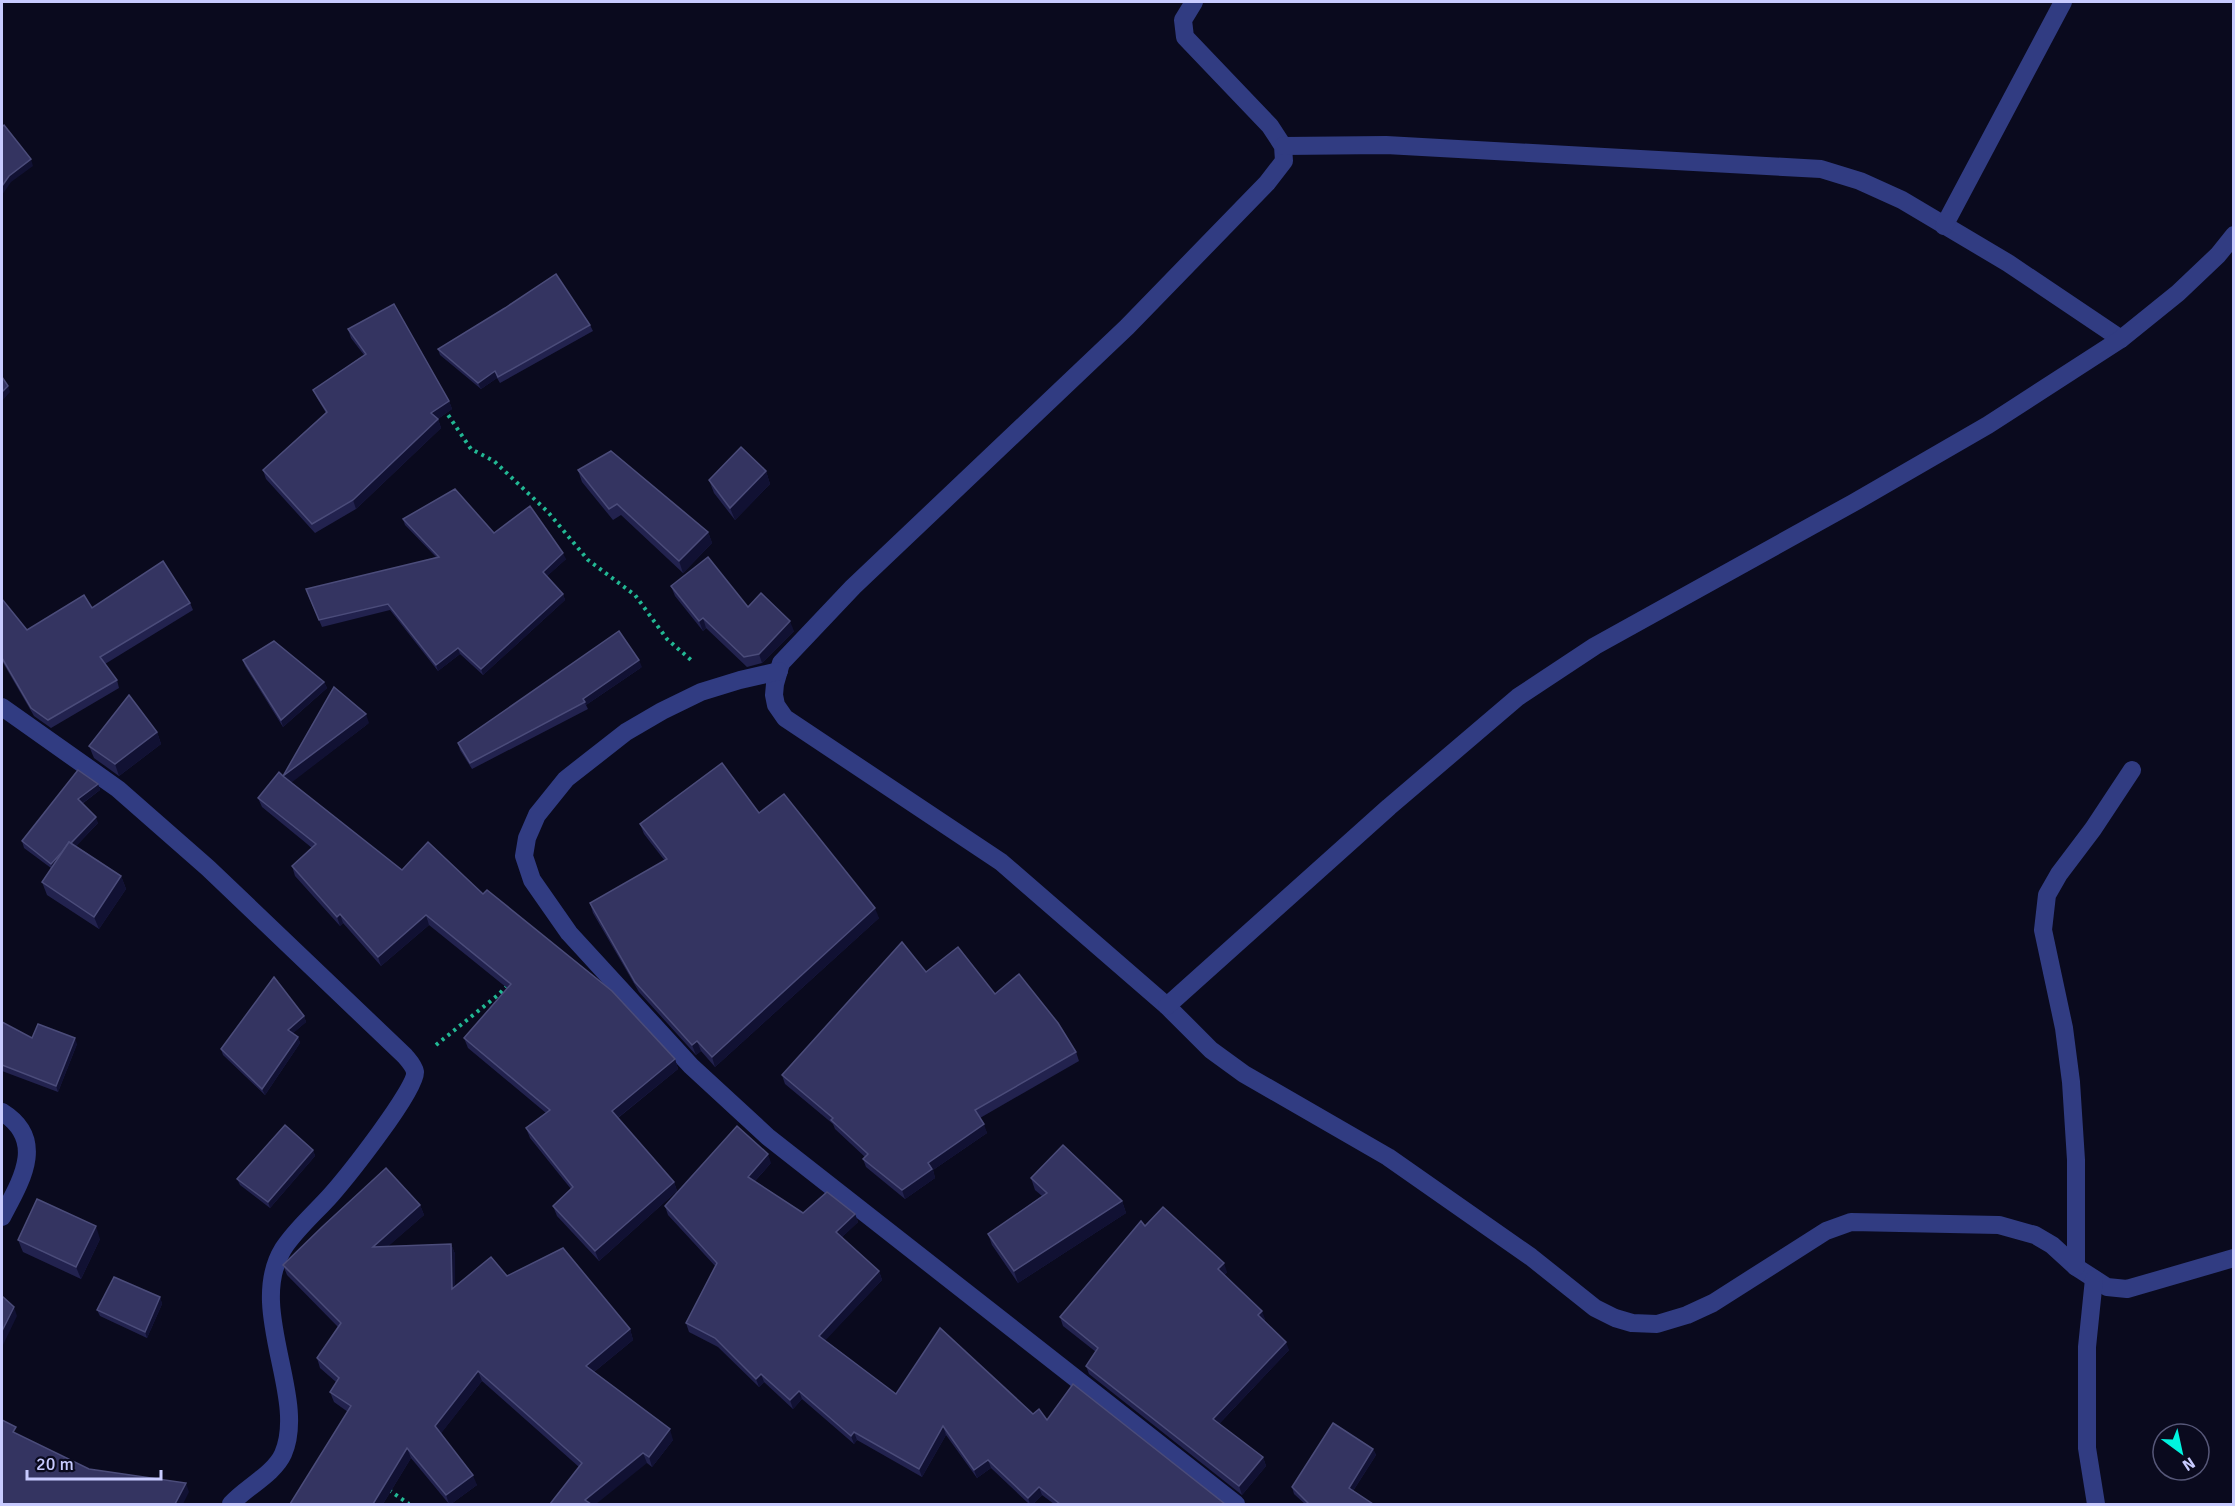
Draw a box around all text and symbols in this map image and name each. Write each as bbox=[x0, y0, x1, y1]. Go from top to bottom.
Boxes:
north arrow bbox=[2151, 1422, 2211, 1482]
scale bar bbox=[27, 1443, 160, 1481]
text: N bbox=[2179, 1452, 2199, 1475]
text: 20 m bbox=[36, 1453, 74, 1475]

